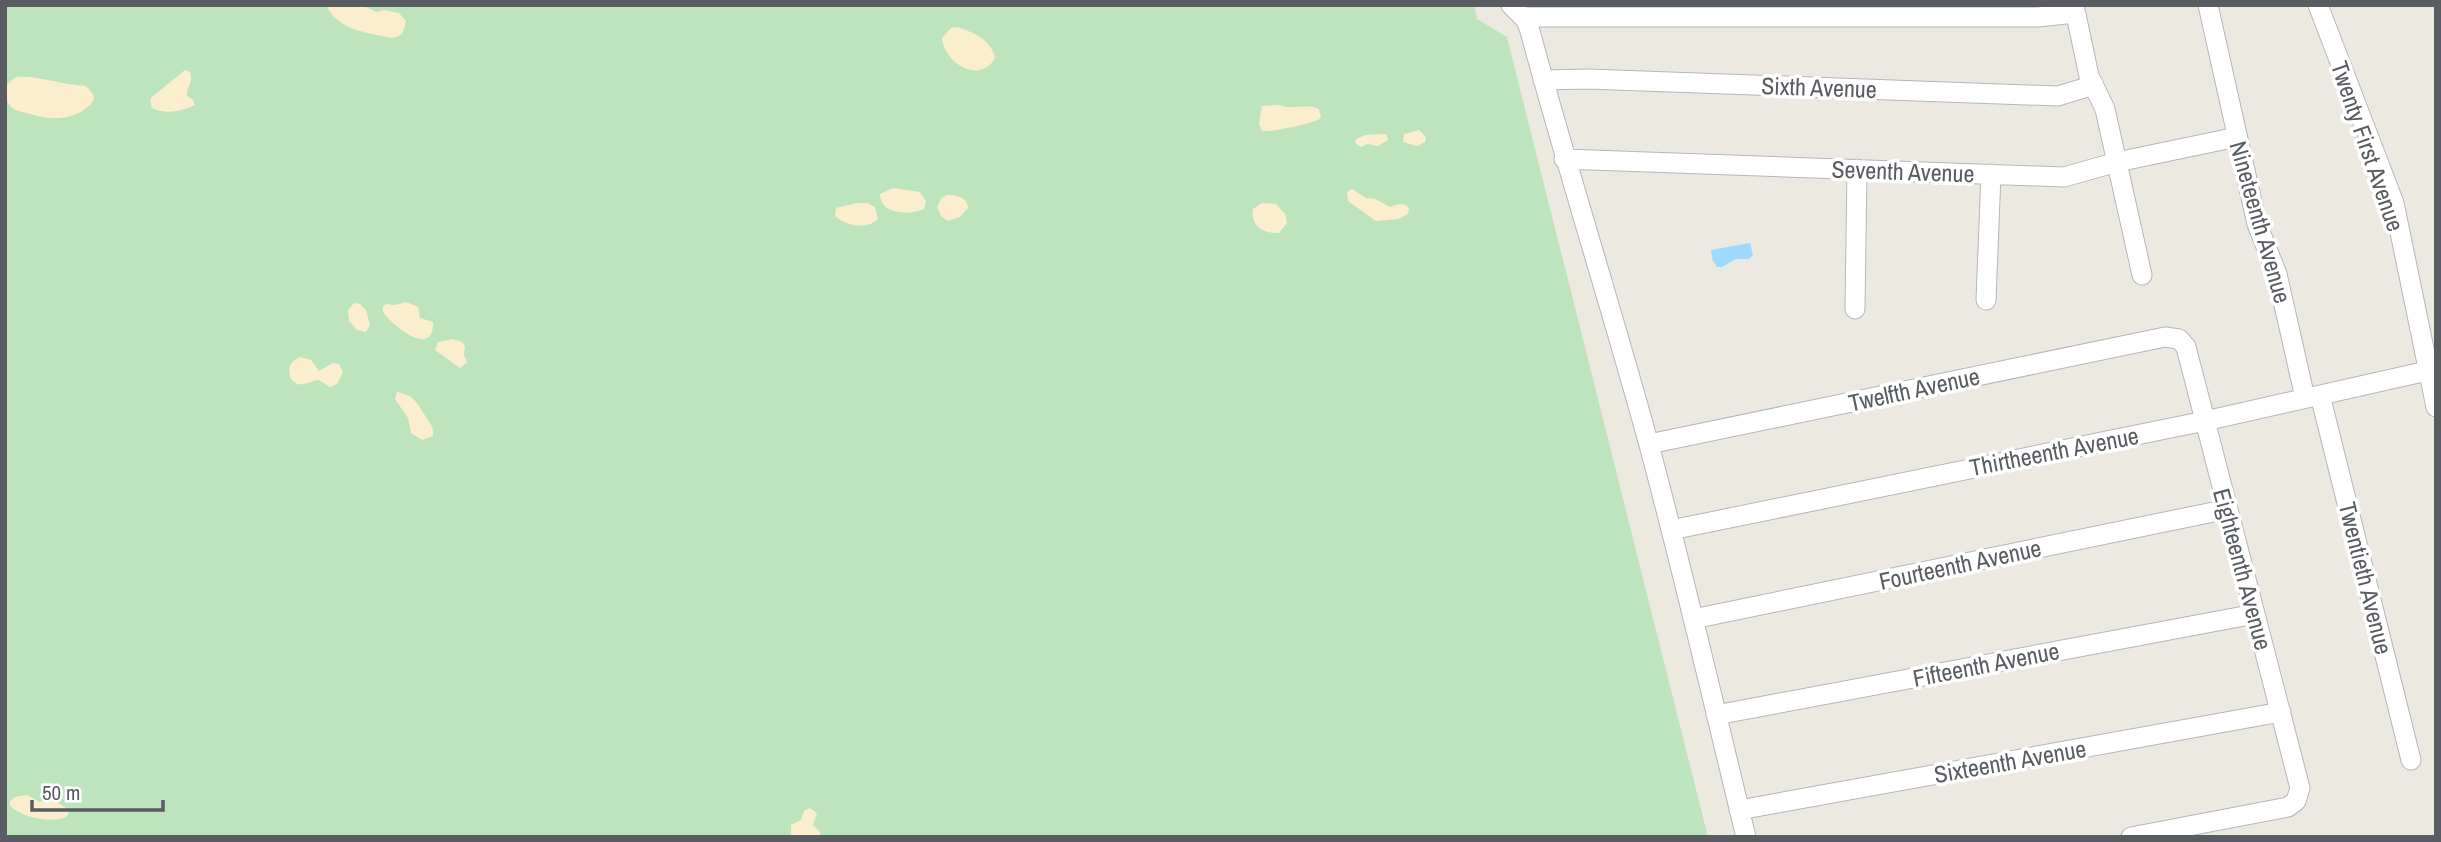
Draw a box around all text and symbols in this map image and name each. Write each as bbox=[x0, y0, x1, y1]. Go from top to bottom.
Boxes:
street label: Twenty First Avenue bbox=[2324, 57, 2412, 235]
street label: Sixth Avenue bbox=[1761, 69, 1877, 105]
street label: Nineteenth Avenue bbox=[2223, 137, 2299, 307]
street label: Seventh Avenue bbox=[1831, 153, 1975, 189]
street label: Twelfth Avenue bbox=[1846, 360, 1982, 418]
street label: Thirtheenth Avenue bbox=[1967, 419, 2141, 483]
street label: Eighteenth Avenue bbox=[2206, 485, 2280, 653]
street label: Twentieth Avenue bbox=[2332, 498, 2400, 658]
street label: Fourteenth Avenue bbox=[1876, 531, 2044, 597]
street label: Fifteenth Avenue bbox=[1910, 634, 2062, 694]
street label: Sixteenth Avenue bbox=[1931, 732, 2089, 790]
scale bar bbox=[32, 768, 163, 812]
text: 50 m bbox=[42, 778, 80, 807]

